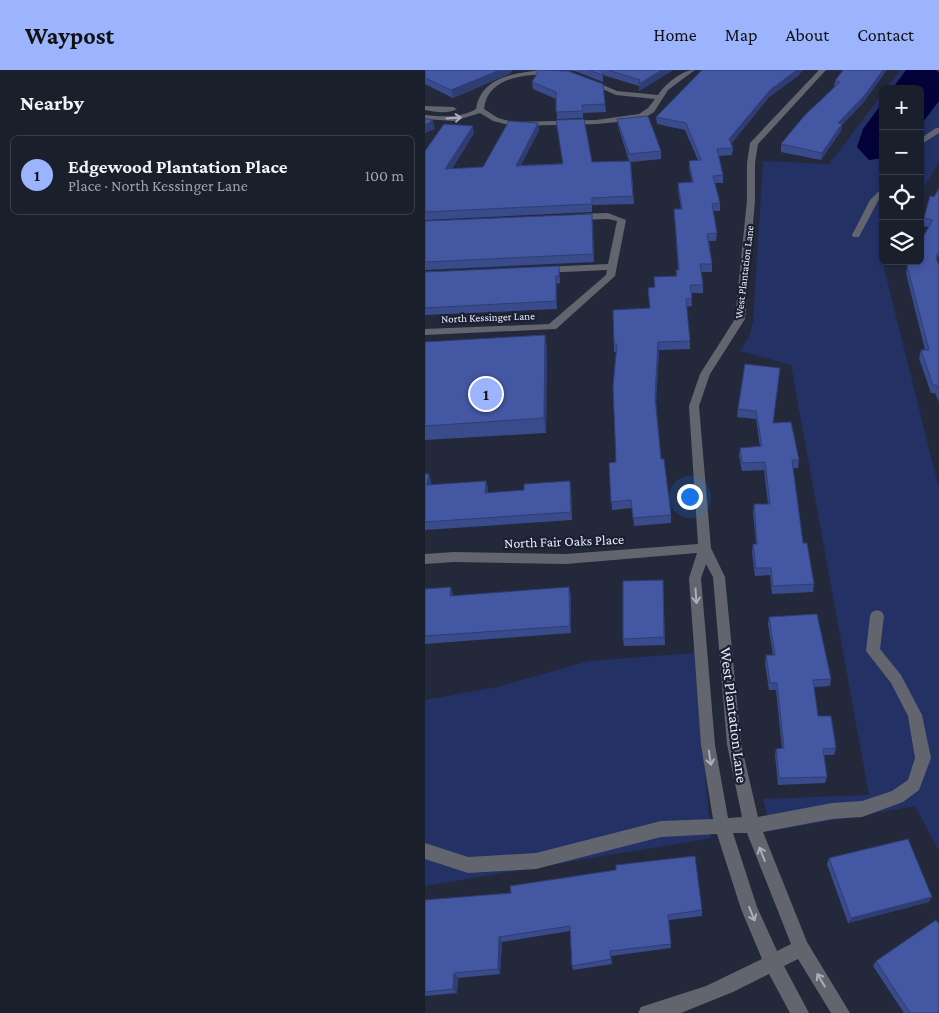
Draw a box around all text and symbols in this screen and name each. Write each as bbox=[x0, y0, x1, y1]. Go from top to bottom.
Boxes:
text: Waypost bbox=[25, 22, 114, 49]
text: Home bbox=[654, 25, 697, 45]
text: Map bbox=[725, 25, 757, 45]
text: About bbox=[785, 25, 829, 45]
text: Contact bbox=[857, 25, 914, 45]
map controls bbox=[879, 85, 924, 265]
button: + bbox=[879, 85, 924, 130]
text: Nearby bbox=[20, 91, 84, 115]
one-way arrow bbox=[445, 113, 461, 122]
button: − bbox=[879, 130, 924, 175]
text: Edgewood Plantation Place bbox=[68, 156, 288, 177]
text: 1 bbox=[34, 167, 40, 184]
text: 100 m bbox=[365, 167, 404, 184]
button: locate bbox=[879, 175, 924, 220]
text: Place · North Kessinger Lane bbox=[68, 177, 248, 194]
button: layers bbox=[879, 220, 924, 265]
street label: West Plantation Lane bbox=[732, 225, 756, 319]
street label: North Kessinger Lane bbox=[441, 309, 535, 326]
pin: 1 bbox=[470, 375, 502, 413]
your location bbox=[677, 484, 703, 510]
street label: North Fair Oaks Place bbox=[504, 531, 624, 551]
one-way arrow bbox=[692, 587, 701, 603]
street label: West Plantation Lane bbox=[717, 646, 751, 784]
one-way arrow bbox=[705, 749, 715, 765]
one-way arrow bbox=[757, 847, 766, 862]
one-way arrow bbox=[747, 906, 757, 921]
one-way arrow bbox=[816, 974, 826, 988]

